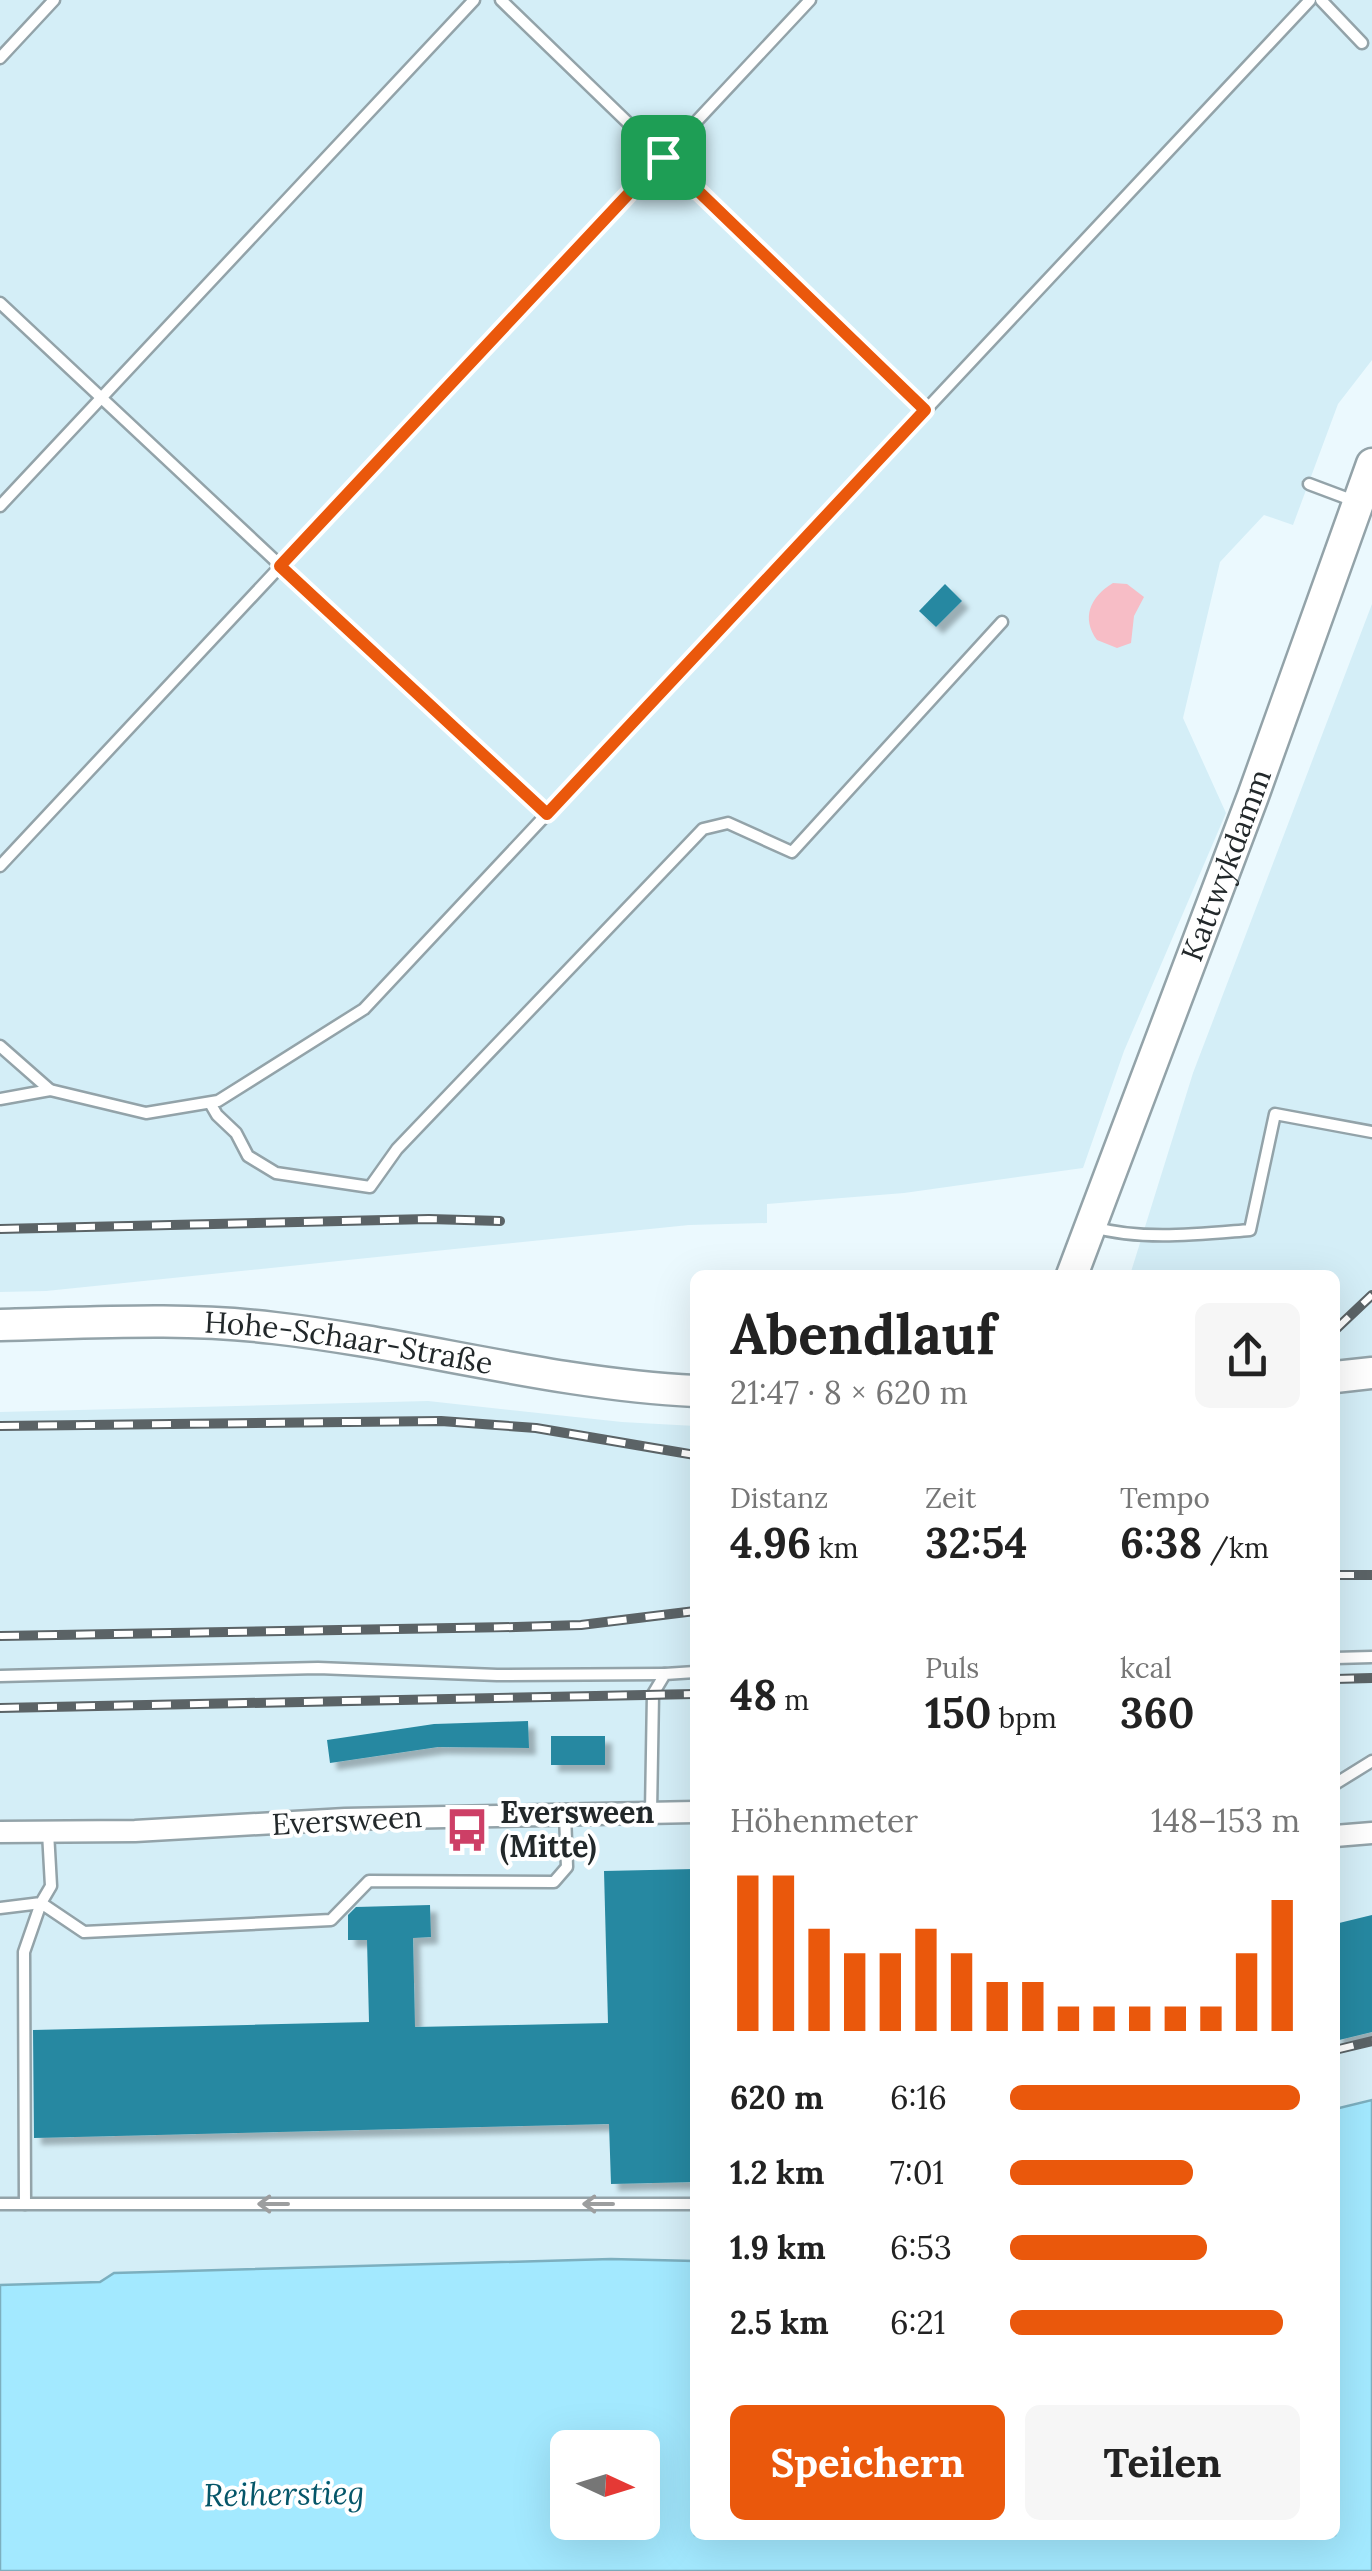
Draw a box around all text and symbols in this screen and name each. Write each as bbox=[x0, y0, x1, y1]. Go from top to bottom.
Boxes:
pin bbox=[621, 115, 706, 200]
icon: arrive bbox=[636, 130, 691, 185]
street label: Kattwykdamm bbox=[1172, 764, 1279, 966]
text: Abendlauf bbox=[730, 1299, 996, 1369]
street label: Hohe-Schaar-Straße bbox=[203, 1303, 496, 1382]
button: share bbox=[1195, 1303, 1300, 1408]
text: 21:47 · 8 × 620 m bbox=[730, 1372, 968, 1413]
text: Distanz bbox=[730, 1480, 828, 1516]
text: Zeit bbox=[925, 1480, 976, 1516]
text: Tempo bbox=[1120, 1480, 1210, 1516]
text: 4.96 bbox=[730, 1516, 811, 1570]
text: 32:54 bbox=[925, 1516, 1028, 1570]
text: 6:38 bbox=[1120, 1516, 1202, 1570]
text: km bbox=[811, 1530, 859, 1566]
text: /km bbox=[1202, 1530, 1269, 1566]
text: Puls bbox=[925, 1650, 979, 1686]
text: kcal bbox=[1120, 1650, 1172, 1686]
text: 48 bbox=[730, 1668, 777, 1722]
text: m bbox=[777, 1682, 809, 1718]
text: 150 bbox=[925, 1686, 991, 1740]
text: 360 bbox=[1120, 1686, 1194, 1740]
text: bpm bbox=[991, 1700, 1057, 1736]
place label: Eversween (Mitte) bbox=[500, 1793, 654, 1866]
street label: Eversween bbox=[271, 1797, 423, 1843]
text: Höhenmeter bbox=[730, 1800, 918, 1841]
text: 148–153 m bbox=[1151, 1800, 1300, 1841]
bus stop icon: Eversween (Mitte) bbox=[443, 1806, 491, 1854]
text: 620 m bbox=[730, 2077, 824, 2118]
text: 6:16 bbox=[890, 2077, 947, 2118]
text: 1.2 km bbox=[730, 2152, 824, 2193]
text: 7:01 bbox=[890, 2152, 944, 2193]
one-way arrow bbox=[257, 2194, 290, 2214]
one-way arrow bbox=[582, 2194, 614, 2214]
text: 1.9 km bbox=[730, 2227, 826, 2268]
text: 6:53 bbox=[890, 2227, 952, 2268]
text: 2.5 km bbox=[730, 2302, 829, 2343]
text: 6:21 bbox=[890, 2302, 945, 2343]
button: Speichern bbox=[730, 2405, 1005, 2520]
button: Teilen bbox=[1025, 2405, 1300, 2520]
north arrow bbox=[550, 2430, 660, 2540]
map controls bbox=[550, 2430, 660, 2540]
water label: Reiherstieg bbox=[203, 2472, 365, 2515]

